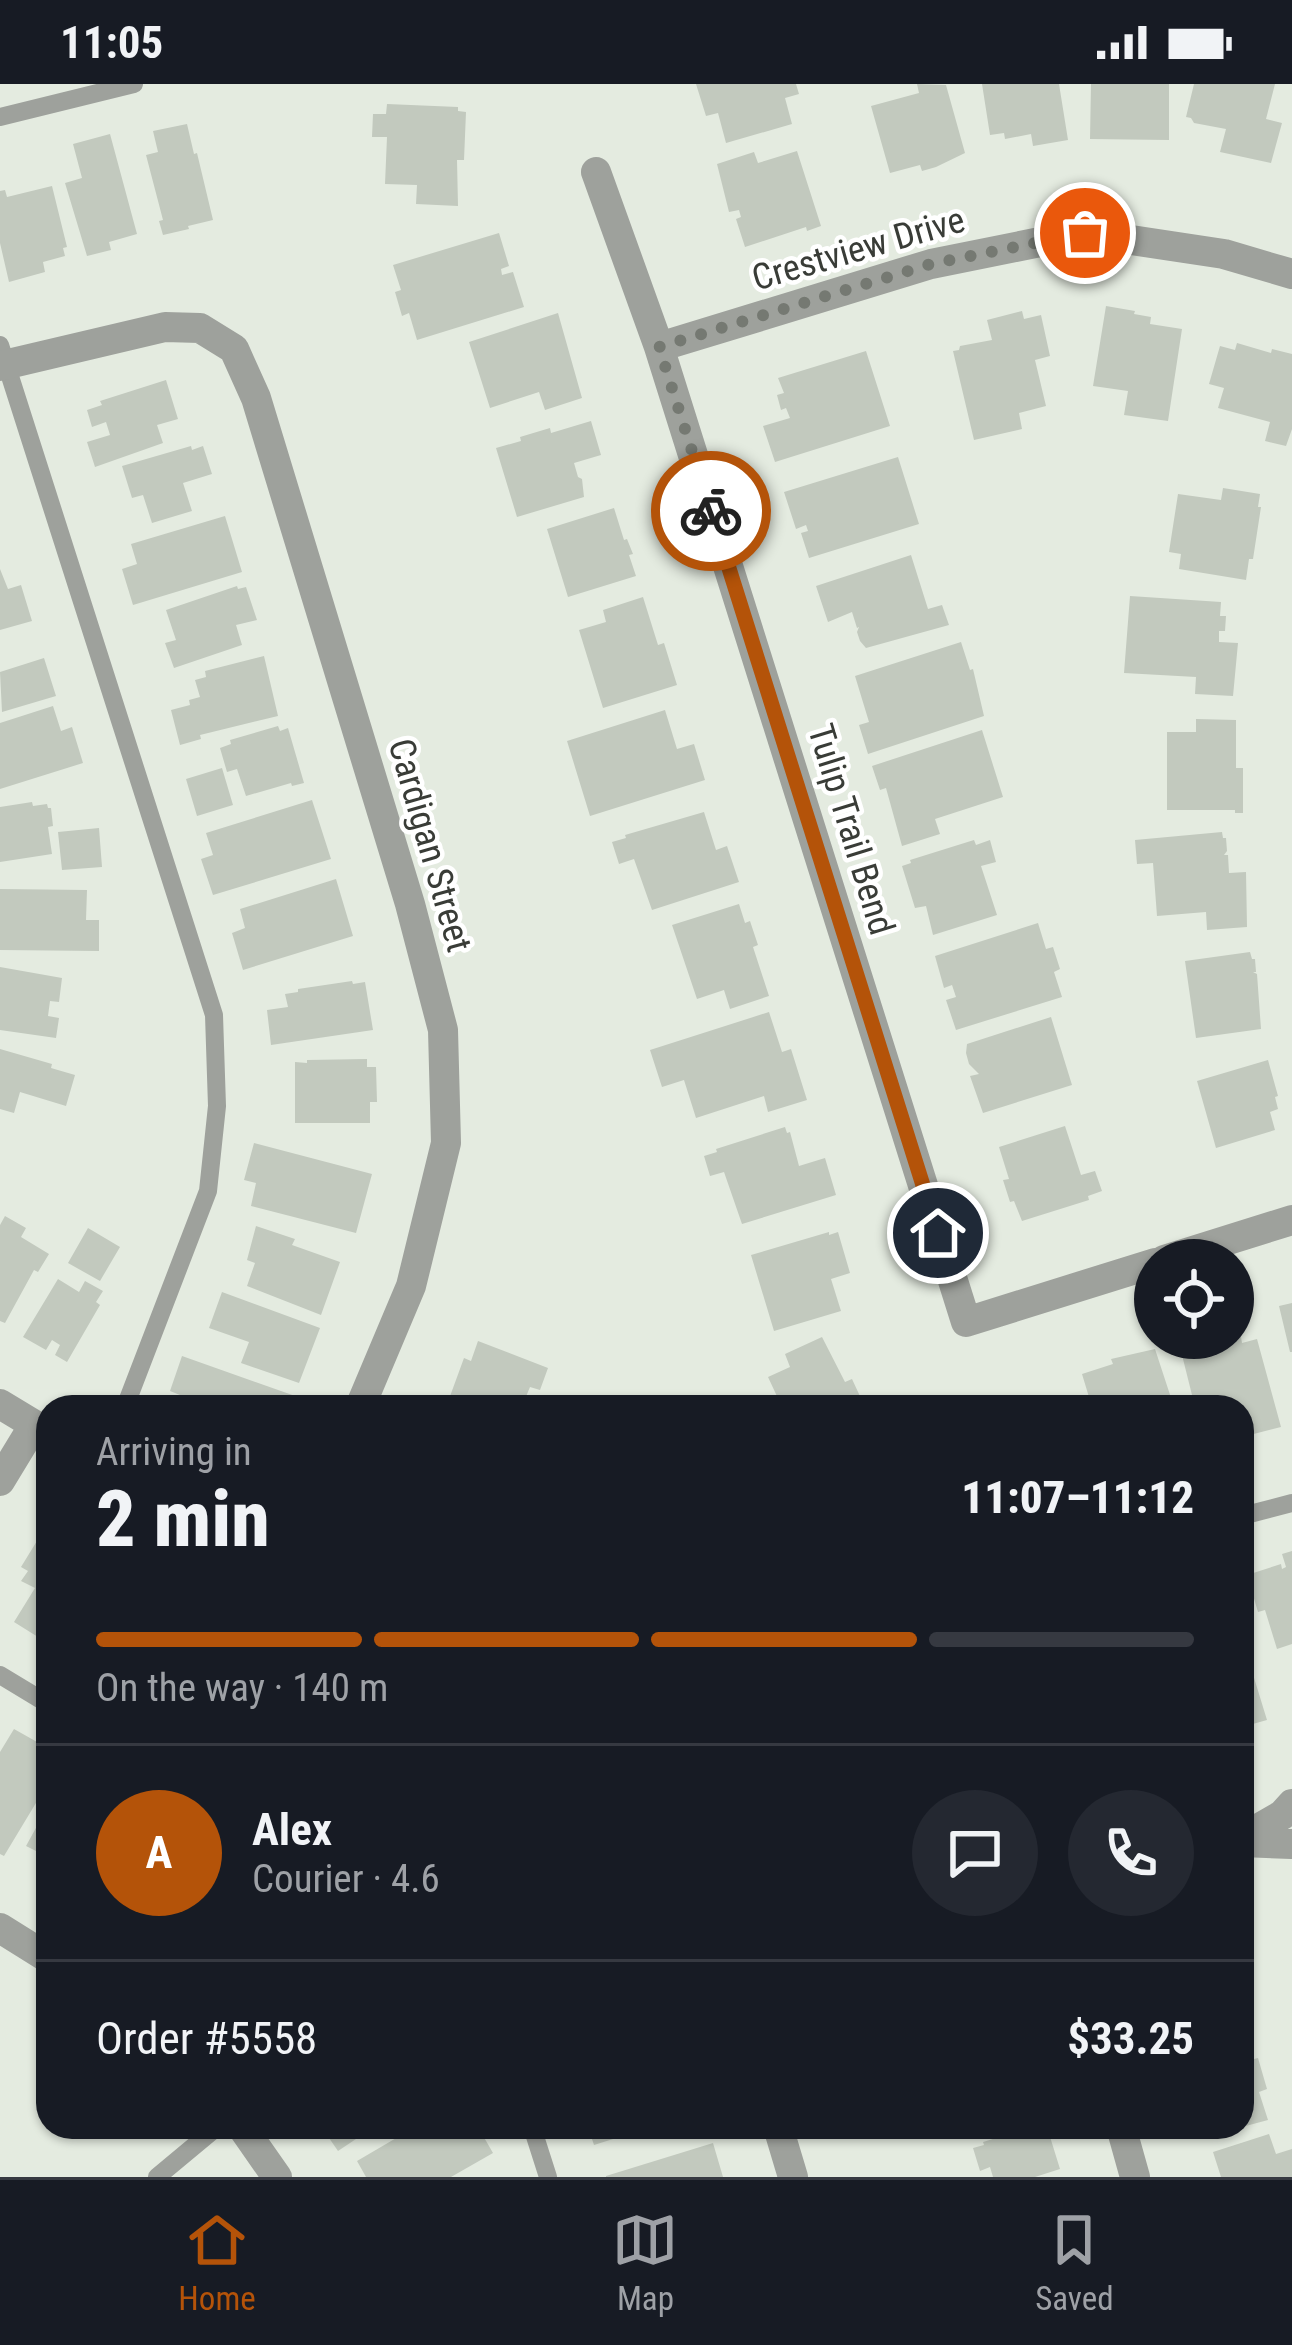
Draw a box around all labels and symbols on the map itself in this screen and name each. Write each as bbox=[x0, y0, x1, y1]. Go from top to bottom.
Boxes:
pin bbox=[1034, 182, 1136, 284]
street label: Crestview Drive bbox=[747, 199, 969, 299]
courier bbox=[651, 451, 771, 571]
street label: Tulip Trail Bend bbox=[799, 719, 903, 940]
street label: Cardigan Street bbox=[380, 734, 480, 957]
pin bbox=[887, 1182, 989, 1284]

